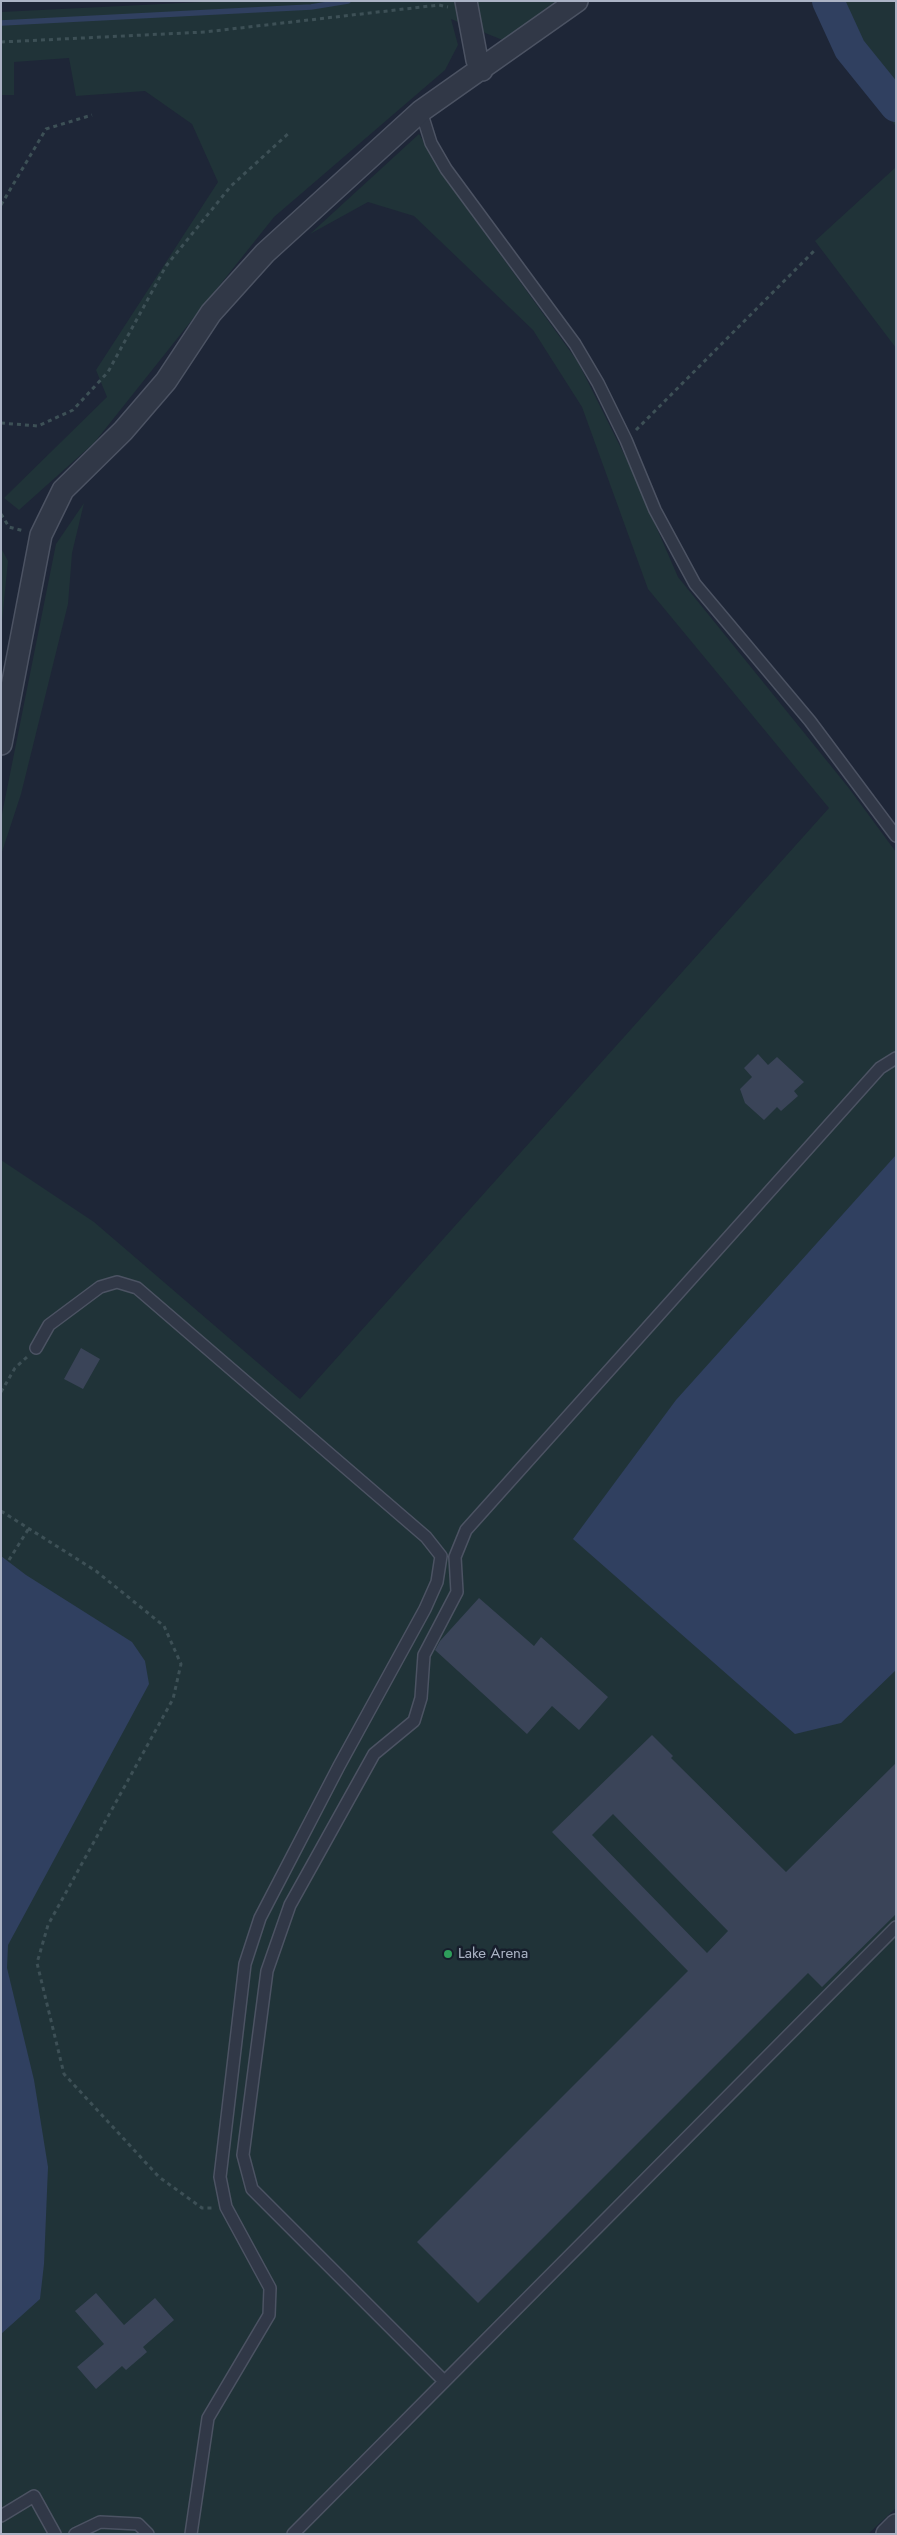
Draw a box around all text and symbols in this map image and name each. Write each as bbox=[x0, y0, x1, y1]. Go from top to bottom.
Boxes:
place label: Lake Arena bbox=[458, 1945, 528, 1963]
marker: Lake Arena bbox=[442, 1948, 454, 1960]

